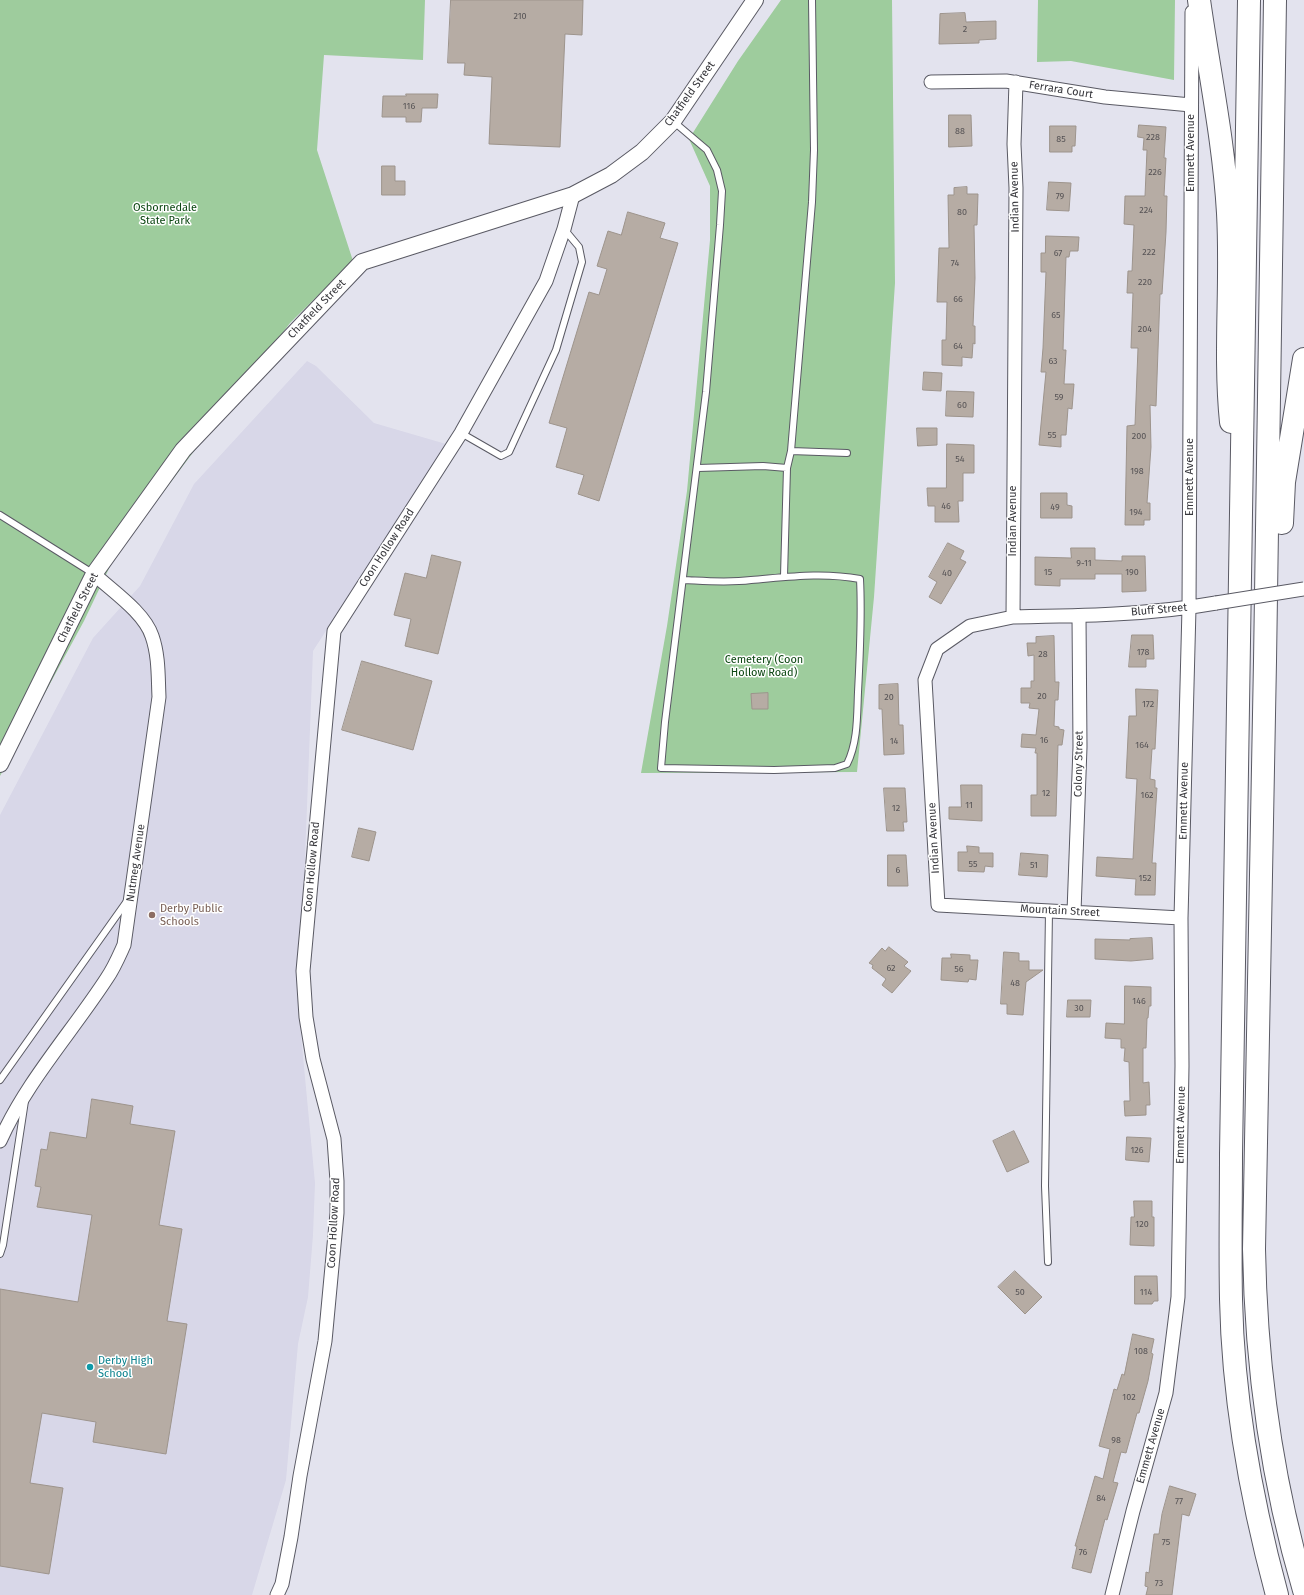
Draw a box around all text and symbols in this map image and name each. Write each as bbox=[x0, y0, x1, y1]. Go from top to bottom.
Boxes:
house number: 210 bbox=[513, 11, 527, 21]
house number: 2 bbox=[963, 24, 967, 34]
street label: Chatfield Street bbox=[662, 59, 718, 129]
street label: Ferrara Court bbox=[1028, 78, 1094, 102]
house number: 116 bbox=[403, 101, 415, 111]
street label: Emmett Avenue bbox=[1184, 114, 1198, 192]
house number: 88 bbox=[955, 126, 965, 136]
house number: 228 bbox=[1146, 132, 1160, 142]
house number: 85 bbox=[1056, 134, 1066, 144]
street label: Indian Avenue bbox=[1008, 161, 1022, 233]
house number: 226 bbox=[1148, 167, 1162, 177]
house number: 79 bbox=[1056, 191, 1064, 201]
park label: Osbornedale State Park bbox=[133, 201, 197, 227]
house number: 224 bbox=[1139, 205, 1153, 215]
house number: 80 bbox=[957, 207, 967, 217]
house number: 222 bbox=[1142, 247, 1156, 257]
house number: 67 bbox=[1054, 248, 1062, 258]
house number: 74 bbox=[951, 258, 959, 268]
street label: Chatfield Street bbox=[285, 277, 349, 341]
house number: 220 bbox=[1138, 277, 1152, 287]
house number: 66 bbox=[953, 294, 963, 304]
house number: 65 bbox=[1051, 310, 1061, 320]
house number: 204 bbox=[1138, 324, 1152, 334]
house number: 64 bbox=[953, 341, 963, 351]
house number: 63 bbox=[1048, 356, 1058, 366]
house number: 59 bbox=[1054, 392, 1064, 402]
house number: 60 bbox=[957, 400, 967, 410]
house number: 55 bbox=[1048, 430, 1056, 440]
house number: 200 bbox=[1132, 431, 1146, 441]
street label: Emmett Avenue bbox=[1183, 438, 1197, 516]
house number: 54 bbox=[955, 454, 965, 464]
house number: 198 bbox=[1130, 466, 1144, 476]
street label: Indian Avenue bbox=[1006, 485, 1020, 557]
house number: 46 bbox=[941, 501, 951, 511]
house number: 49 bbox=[1050, 502, 1060, 512]
street label: Coon Hollow Road bbox=[357, 506, 417, 590]
house number: 194 bbox=[1129, 507, 1143, 517]
house number: 9-11 bbox=[1076, 558, 1092, 568]
house number: 15 bbox=[1044, 567, 1052, 577]
house number: 190 bbox=[1125, 567, 1139, 577]
house number: 40 bbox=[942, 568, 952, 578]
street label: Chatfield Street bbox=[55, 571, 101, 645]
street label: Bluff Street bbox=[1130, 601, 1188, 619]
house number: 178 bbox=[1137, 647, 1149, 657]
house number: 28 bbox=[1038, 649, 1048, 659]
park label: Cemetery (Coon Hollow Road) bbox=[725, 653, 803, 679]
house number: 20 bbox=[1037, 691, 1047, 701]
house number: 20 bbox=[884, 692, 894, 702]
house number: 172 bbox=[1142, 699, 1154, 709]
street label: Colony Street bbox=[1072, 731, 1086, 797]
house number: 16 bbox=[1040, 735, 1048, 745]
house number: 14 bbox=[890, 736, 898, 746]
house number: 164 bbox=[1135, 740, 1149, 750]
street label: Emmett Avenue bbox=[1177, 762, 1191, 840]
house number: 12 bbox=[1042, 788, 1050, 798]
house number: 162 bbox=[1140, 790, 1154, 800]
house number: 11 bbox=[965, 800, 973, 810]
street label: Indian Avenue bbox=[926, 802, 942, 874]
house number: 12 bbox=[892, 803, 900, 813]
street label: Coon Hollow Road bbox=[301, 821, 323, 913]
street label: Nutmeg Avenue bbox=[124, 823, 148, 903]
house number: 55 bbox=[969, 859, 977, 869]
house number: 51 bbox=[1030, 860, 1038, 870]
house number: 6 bbox=[896, 865, 900, 875]
house number: 152 bbox=[1139, 873, 1151, 883]
place label: Derby Public Schools bbox=[160, 902, 223, 928]
street label: Mountain Street bbox=[1020, 902, 1100, 920]
marker: Derby Public Schools bbox=[147, 910, 157, 920]
house number: 62 bbox=[886, 963, 896, 973]
house number: 56 bbox=[954, 964, 964, 974]
house number: 48 bbox=[1010, 978, 1020, 988]
house number: 146 bbox=[1132, 996, 1146, 1006]
house number: 30 bbox=[1074, 1003, 1084, 1013]
street label: Emmett Avenue bbox=[1174, 1086, 1188, 1164]
house number: 126 bbox=[1130, 1145, 1144, 1155]
street label: Coon Hollow Road bbox=[325, 1177, 343, 1269]
house number: 120 bbox=[1135, 1219, 1149, 1229]
house number: 50 bbox=[1015, 1287, 1025, 1297]
house number: 114 bbox=[1140, 1287, 1152, 1297]
house number: 108 bbox=[1134, 1346, 1148, 1356]
place label: Derby High School bbox=[98, 1354, 153, 1380]
marker: Derby High School bbox=[85, 1362, 95, 1372]
house number: 102 bbox=[1122, 1392, 1136, 1402]
street label: Emmett Avenue bbox=[1134, 1407, 1168, 1485]
house number: 98 bbox=[1111, 1435, 1121, 1445]
house number: 84 bbox=[1096, 1493, 1106, 1503]
house number: 77 bbox=[1175, 1496, 1183, 1506]
house number: 75 bbox=[1162, 1537, 1170, 1547]
house number: 76 bbox=[1079, 1547, 1087, 1557]
house number: 73 bbox=[1155, 1578, 1163, 1588]

